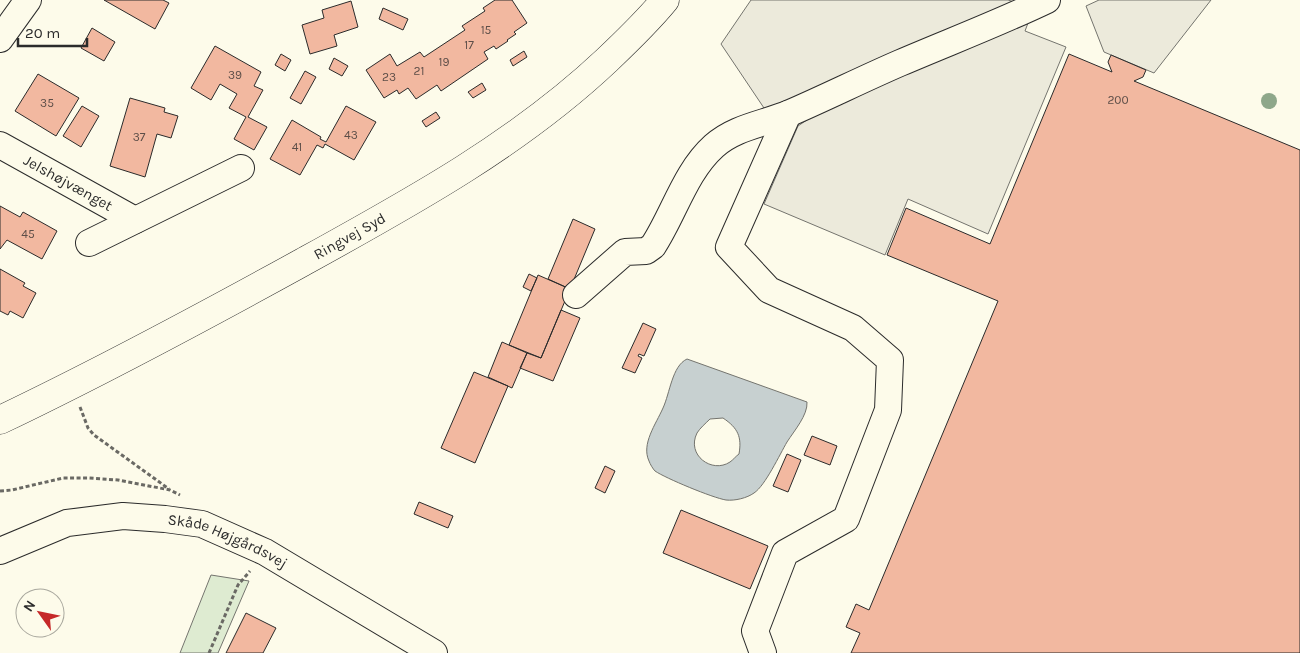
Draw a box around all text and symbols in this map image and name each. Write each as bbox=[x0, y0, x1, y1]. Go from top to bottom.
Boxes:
scale bar bbox=[18, 15, 86, 47]
house number: 15 bbox=[481, 23, 492, 37]
text: 20 m bbox=[25, 24, 60, 42]
house number: 17 bbox=[464, 38, 474, 52]
house number: 19 bbox=[439, 55, 449, 69]
house number: 21 bbox=[414, 64, 424, 78]
house number: 39 bbox=[228, 68, 242, 82]
house number: 23 bbox=[382, 70, 396, 84]
house number: 200 bbox=[1107, 93, 1129, 107]
house number: 35 bbox=[40, 96, 54, 110]
house number: 43 bbox=[344, 128, 358, 142]
house number: 37 bbox=[133, 130, 146, 144]
house number: 41 bbox=[292, 140, 302, 154]
street label: Jelshøjvænget bbox=[21, 151, 116, 215]
street label: Ringvej Syd bbox=[310, 209, 389, 263]
house number: 45 bbox=[21, 227, 35, 241]
street label: Skåde Højgårdsvej bbox=[167, 510, 291, 572]
north arrow bbox=[15, 588, 65, 638]
text: N bbox=[20, 597, 39, 615]

